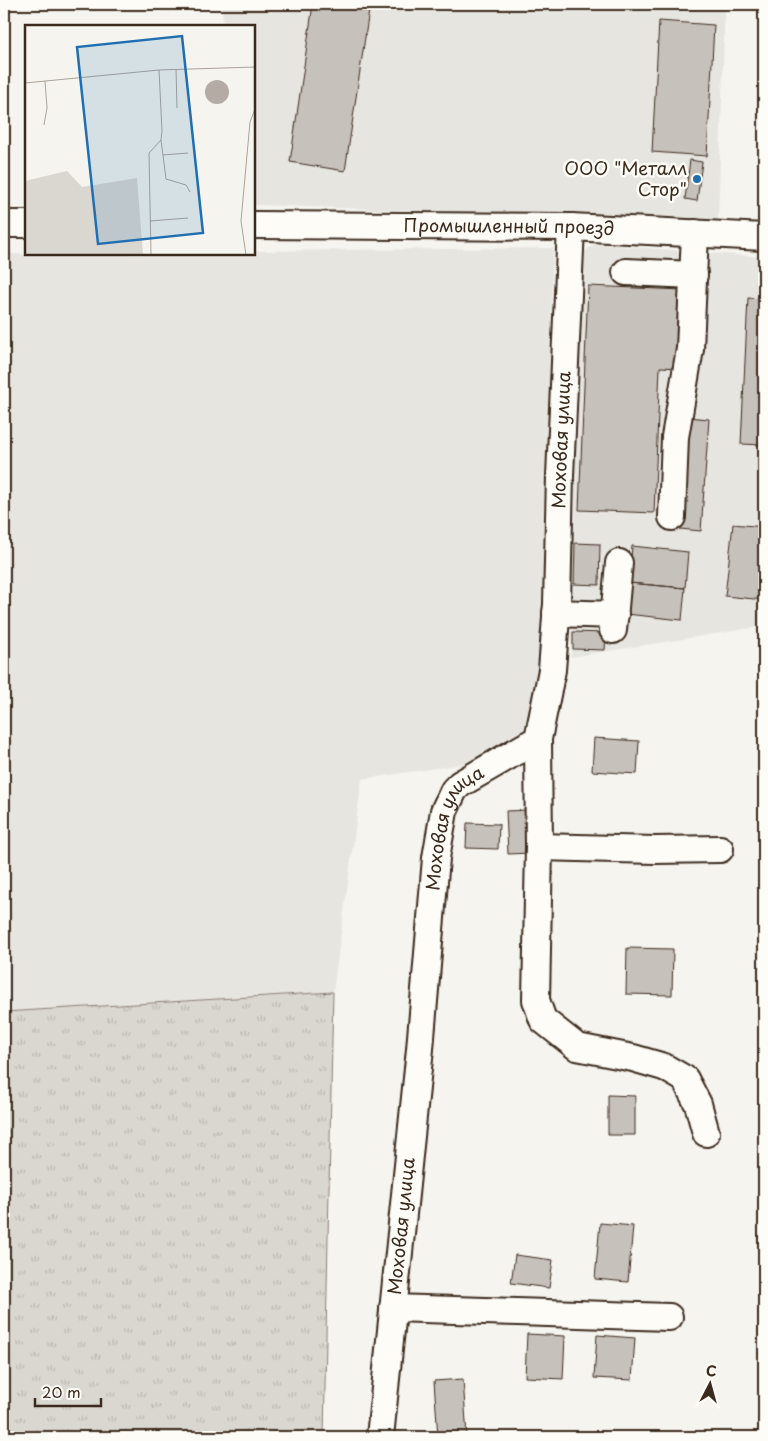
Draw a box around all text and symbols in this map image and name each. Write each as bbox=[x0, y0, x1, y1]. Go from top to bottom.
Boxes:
inset map bbox=[25, 25, 255, 255]
place label: ООО "Металл Стор" bbox=[564, 154, 687, 202]
marker: ООО "Металл Стор" bbox=[691, 173, 703, 185]
street label: Промышленный проезд bbox=[404, 211, 615, 241]
street label: Моховая улица bbox=[544, 370, 577, 509]
street label: Моховая улица bbox=[418, 758, 489, 891]
street label: Моховая улица bbox=[380, 1155, 421, 1296]
north arrow bbox=[686, 1358, 736, 1408]
text: С bbox=[705, 1360, 718, 1382]
scale bar bbox=[35, 1376, 101, 1408]
text: 20 m bbox=[42, 1380, 81, 1403]

